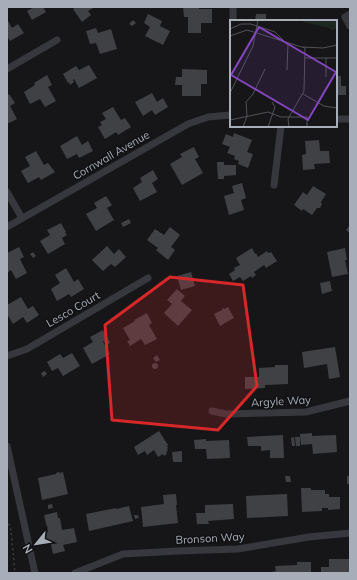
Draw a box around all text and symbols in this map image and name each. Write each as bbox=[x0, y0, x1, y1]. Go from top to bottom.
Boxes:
inset map bbox=[230, 20, 337, 127]
street label: Cornwall Avenue bbox=[70, 127, 152, 183]
street label: Lesco Court bbox=[44, 288, 103, 330]
street label: Argyle Way bbox=[251, 392, 311, 410]
north arrow bbox=[16, 524, 56, 564]
street label: Bronson Way bbox=[175, 529, 245, 547]
text: N bbox=[19, 542, 35, 556]

